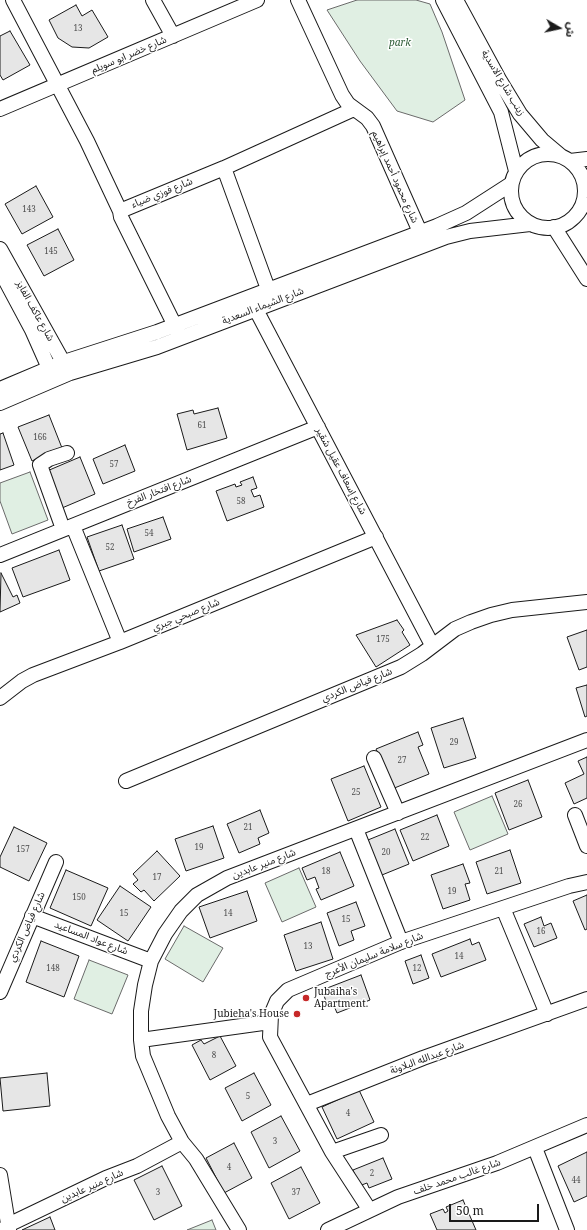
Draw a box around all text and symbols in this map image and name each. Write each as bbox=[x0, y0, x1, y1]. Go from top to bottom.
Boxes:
north arrow bbox=[539, 8, 579, 48]
text: ش bbox=[563, 21, 580, 39]
house number: 13 bbox=[74, 24, 82, 34]
street label: شارع خضر ابو سويلم bbox=[90, 34, 168, 76]
park label: park bbox=[389, 37, 411, 49]
street label: زينب شارع الاسدية bbox=[479, 48, 527, 118]
street label: شارع محمود أحمد إبراهيم bbox=[369, 129, 421, 225]
street label: شارع فوزي ضياء bbox=[130, 175, 194, 211]
house number: 143 bbox=[22, 205, 36, 215]
house number: 145 bbox=[44, 247, 58, 257]
street label: شارع عاكف الفايز bbox=[13, 279, 57, 343]
street label: شارع الشيماء السعدية bbox=[220, 285, 306, 327]
house number: 61 bbox=[198, 421, 206, 431]
street label: شارع إسعاف عقيل شقير bbox=[313, 425, 369, 517]
house number: 166 bbox=[33, 433, 47, 443]
house number: 57 bbox=[110, 460, 118, 470]
street label: شارع افتخار الفرخ bbox=[125, 473, 193, 509]
house number: 58 bbox=[237, 497, 245, 507]
house number: 54 bbox=[145, 529, 153, 539]
house number: 52 bbox=[106, 543, 114, 553]
street label: شارع صبحي جبري bbox=[150, 596, 222, 634]
house number: 175 bbox=[376, 635, 390, 645]
street label: شارع فياض الكردي bbox=[320, 665, 394, 705]
house number: 29 bbox=[450, 738, 458, 748]
house number: 27 bbox=[398, 756, 406, 766]
house number: 25 bbox=[352, 788, 360, 798]
house number: 26 bbox=[514, 800, 522, 810]
house number: 21 bbox=[244, 823, 252, 833]
house number: 22 bbox=[421, 833, 429, 843]
house number: 19 bbox=[195, 843, 203, 853]
house number: 157 bbox=[16, 845, 30, 855]
street label: شارع منير عابدين bbox=[230, 846, 298, 882]
house number: 20 bbox=[382, 848, 390, 858]
house number: 18 bbox=[322, 867, 330, 877]
house number: 21 bbox=[495, 867, 503, 877]
house number: 17 bbox=[153, 873, 161, 883]
house number: 19 bbox=[448, 887, 456, 897]
street label: شارع فياض الكردي bbox=[6, 890, 48, 964]
house number: 150 bbox=[72, 893, 86, 903]
house number: 15 bbox=[120, 909, 128, 919]
house number: 14 bbox=[224, 909, 232, 919]
house number: 15 bbox=[342, 915, 350, 925]
street label: شارع عواد المساعيد bbox=[53, 918, 129, 958]
house number: 16 bbox=[537, 927, 545, 937]
street label: شارع سلامة سليمان الأعرج bbox=[323, 930, 425, 980]
house number: 13 bbox=[304, 942, 312, 952]
house number: 14 bbox=[455, 952, 463, 962]
house number: 148 bbox=[46, 964, 60, 974]
house number: 12 bbox=[413, 964, 421, 974]
place label: Jubaiha's Apartment. bbox=[314, 986, 368, 1010]
marker: Jubaiha's Apartment. bbox=[301, 993, 311, 1003]
place label: Jubieha's House bbox=[214, 1008, 289, 1020]
marker: Jubieha's House bbox=[292, 1009, 302, 1019]
street label: شارع عبدالله البلاونة bbox=[388, 1039, 466, 1077]
house number: 8 bbox=[212, 1051, 216, 1061]
house number: 5 bbox=[246, 1092, 250, 1102]
house number: 4 bbox=[346, 1109, 350, 1119]
house number: 3 bbox=[273, 1137, 277, 1147]
street label: شارع غالب محمد خلف bbox=[412, 1156, 502, 1198]
house number: 4 bbox=[227, 1163, 231, 1173]
street label: شارع منير عابدين bbox=[59, 1167, 125, 1205]
house number: 2 bbox=[370, 1169, 374, 1179]
house number: 44 bbox=[572, 1176, 580, 1186]
house number: 3 bbox=[156, 1188, 160, 1198]
house number: 37 bbox=[292, 1188, 300, 1198]
scale bar bbox=[451, 1196, 541, 1222]
text: 50 m bbox=[456, 1202, 484, 1219]

